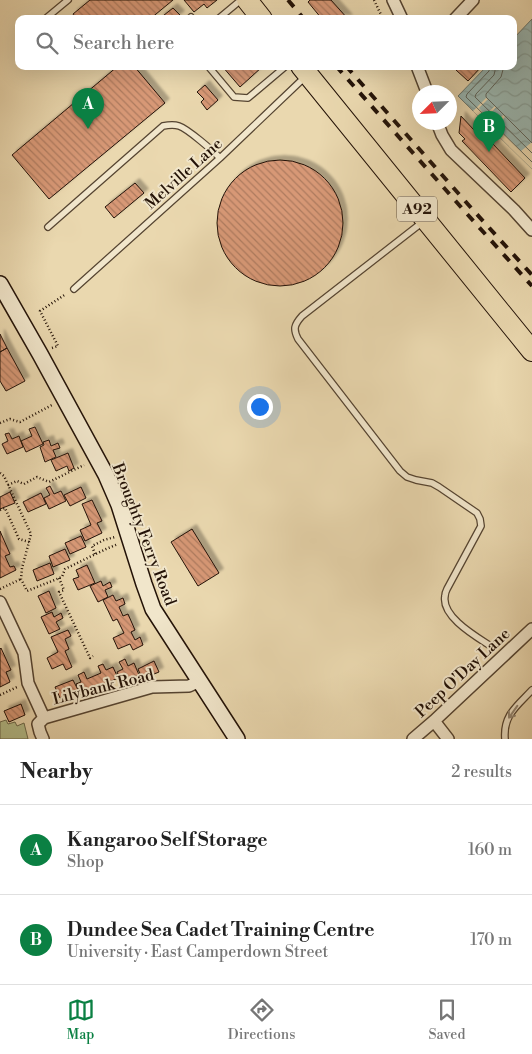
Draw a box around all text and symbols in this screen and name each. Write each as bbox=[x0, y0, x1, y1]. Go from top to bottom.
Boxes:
search box bbox=[15, 15, 517, 70]
icon: search bbox=[33, 29, 61, 57]
text: Search here bbox=[73, 31, 174, 55]
north arrow bbox=[412, 85, 457, 130]
pin: A bbox=[72, 88, 104, 129]
pin: B bbox=[473, 111, 505, 152]
street label: Melville Lane bbox=[141, 134, 227, 214]
road number: A92 bbox=[397, 196, 437, 222]
your location bbox=[247, 394, 273, 420]
street label: Broughty Ferry Road bbox=[107, 459, 180, 608]
street label: Peep O'Day Lane bbox=[411, 624, 514, 722]
street label: Lilybank Road bbox=[50, 665, 156, 709]
one-way arrow bbox=[508, 705, 518, 719]
text: Nearby bbox=[20, 759, 93, 785]
text: 2 results bbox=[451, 762, 512, 782]
text: Kangaroo Self Storage bbox=[67, 828, 268, 852]
text: A bbox=[30, 840, 42, 860]
text: 160 m bbox=[468, 840, 512, 860]
text: Shop bbox=[67, 852, 104, 872]
text: Dundee Sea Cadet Training Centre bbox=[67, 918, 375, 942]
text: B bbox=[30, 930, 42, 950]
text: 170 m bbox=[470, 930, 512, 950]
text: University · East Camperdown Street bbox=[67, 942, 328, 962]
tab: Map bbox=[67, 996, 95, 1044]
tab: Directions bbox=[228, 996, 295, 1044]
tab: Saved bbox=[429, 996, 465, 1044]

